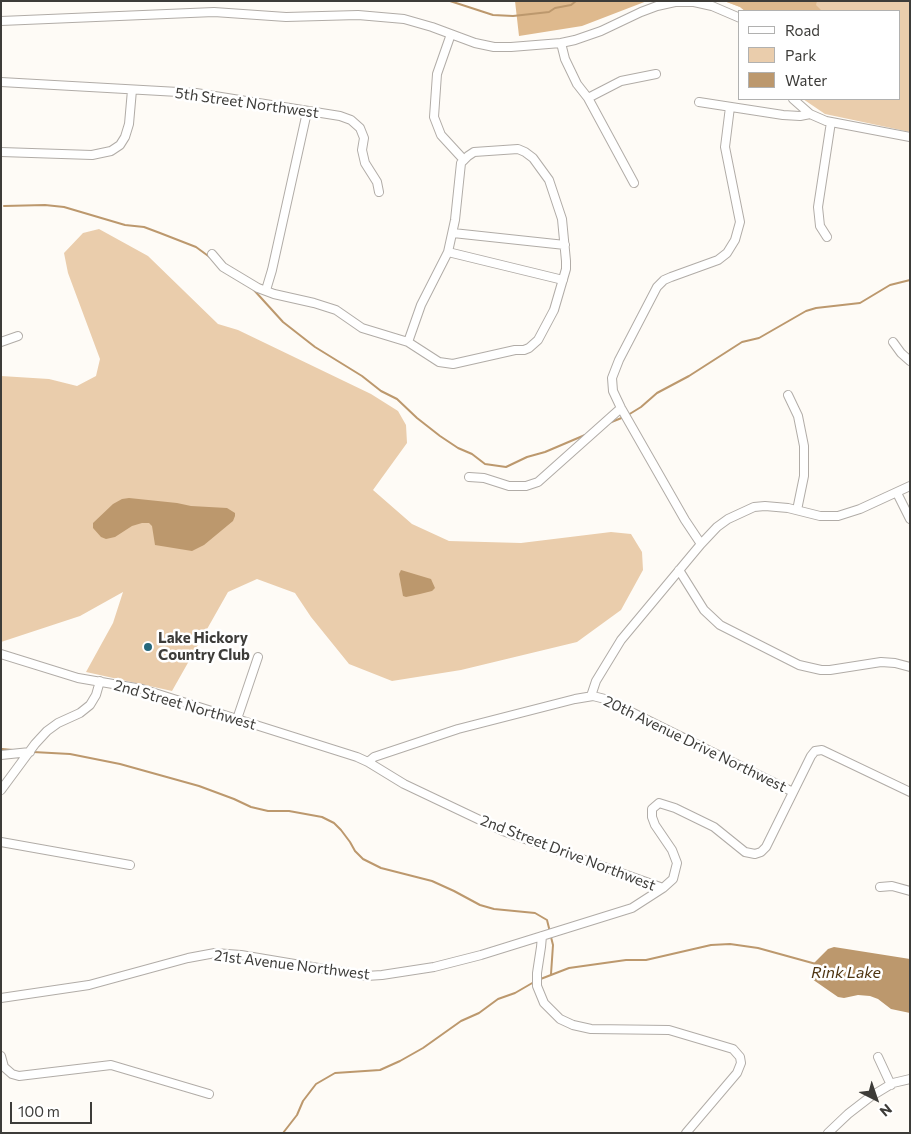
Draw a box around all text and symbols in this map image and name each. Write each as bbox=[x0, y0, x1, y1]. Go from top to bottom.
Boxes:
legend bbox=[738, 10, 901, 100]
text: Road bbox=[785, 21, 820, 39]
text: Park bbox=[785, 46, 816, 64]
text: Water bbox=[785, 71, 827, 89]
street label: 5th Street Northwest bbox=[174, 84, 320, 122]
place label: Lake Hickory Country Club bbox=[158, 629, 250, 664]
marker: Lake Hickory Country Club bbox=[142, 641, 154, 653]
street label: 2nd Street Northwest bbox=[112, 676, 258, 734]
street label: 20th Avenue Drive Northwest bbox=[601, 692, 789, 796]
street label: 2nd Street Drive Northwest bbox=[478, 811, 658, 895]
street label: 21st Avenue Northwest bbox=[213, 947, 371, 983]
water label: Rink Lake bbox=[811, 963, 881, 983]
north arrow bbox=[851, 1074, 901, 1124]
scale bar bbox=[12, 1092, 95, 1124]
text: N bbox=[877, 1101, 896, 1121]
text: 100 m bbox=[18, 1102, 60, 1120]

